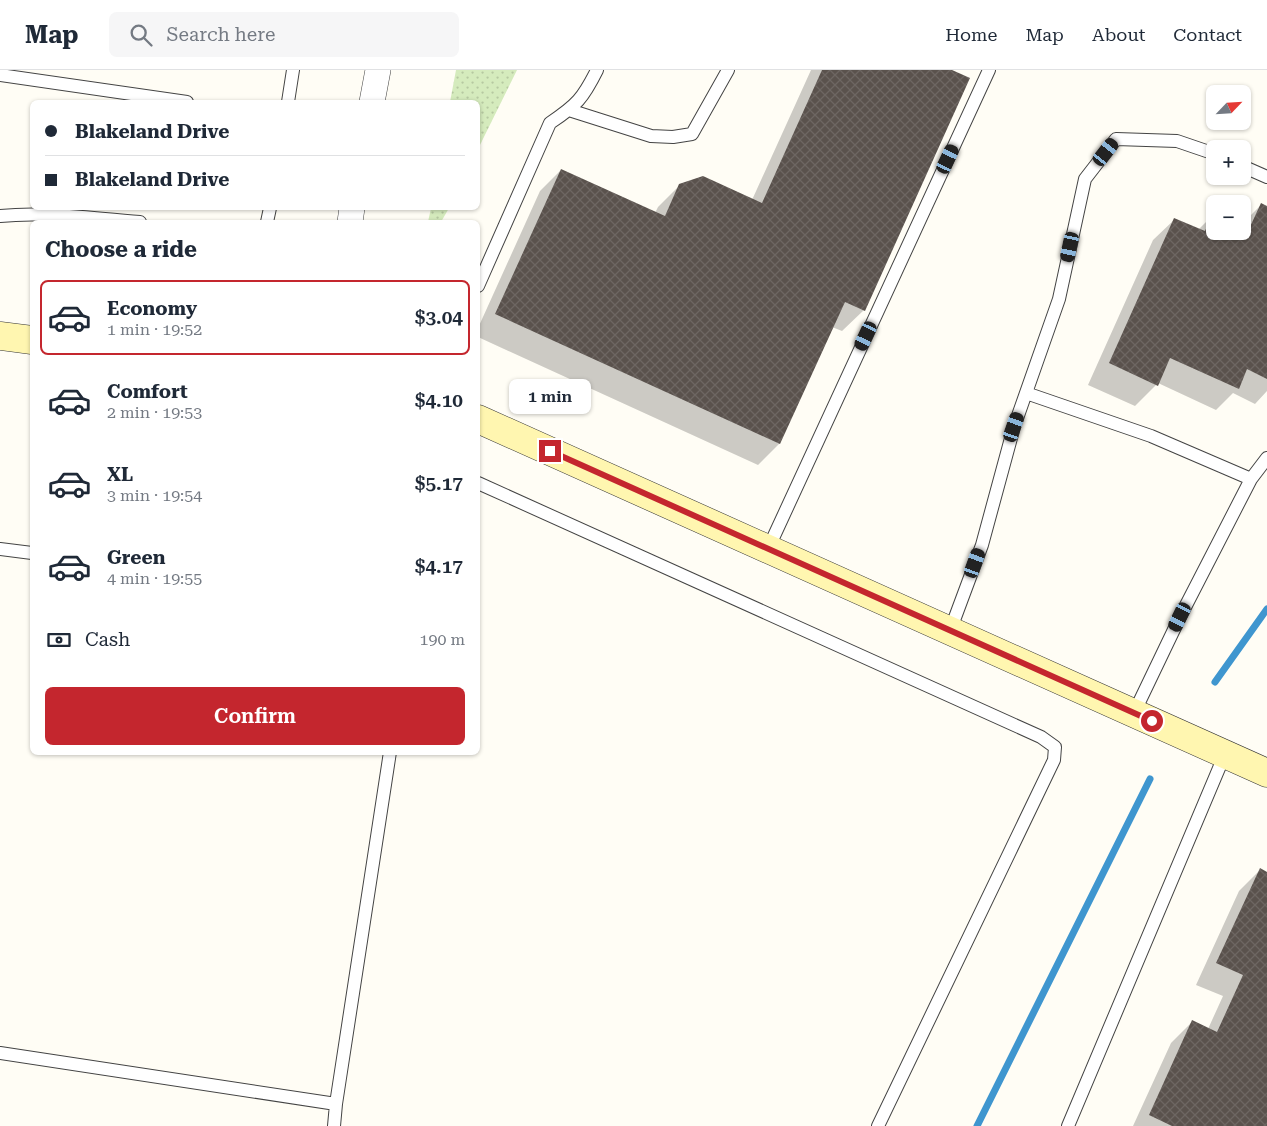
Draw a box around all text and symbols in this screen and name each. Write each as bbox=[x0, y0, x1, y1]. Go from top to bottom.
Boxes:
search box bbox=[109, 12, 459, 57]
text: Map bbox=[25, 21, 79, 49]
icon: search bbox=[127, 21, 155, 49]
text: Search here bbox=[167, 23, 275, 46]
text: Home bbox=[945, 24, 997, 45]
text: Map bbox=[1025, 24, 1064, 45]
text: About bbox=[1092, 24, 1145, 45]
text: Contact bbox=[1173, 24, 1242, 45]
north arrow bbox=[1206, 85, 1251, 130]
map controls bbox=[1206, 85, 1251, 240]
text: Blakeland Drive bbox=[75, 120, 229, 143]
car bbox=[1090, 136, 1121, 168]
button: + bbox=[1206, 140, 1251, 185]
car bbox=[934, 142, 961, 176]
text: Blakeland Drive bbox=[75, 168, 229, 191]
button: − bbox=[1206, 195, 1251, 240]
car bbox=[1059, 231, 1080, 263]
text: Choose a ride bbox=[45, 237, 197, 262]
icon: car bbox=[47, 295, 92, 340]
text: Economy bbox=[107, 297, 197, 320]
text: $3.04 bbox=[415, 306, 463, 329]
car bbox=[852, 319, 879, 353]
text: 1 min · 19:52 bbox=[107, 320, 202, 339]
icon: car bbox=[47, 378, 92, 423]
callout: 1 min bbox=[509, 378, 591, 414]
text: Comfort bbox=[107, 380, 188, 403]
text: 1 min bbox=[528, 387, 572, 406]
text: $4.10 bbox=[415, 389, 463, 412]
text: 2 min · 19:53 bbox=[107, 403, 202, 422]
car bbox=[1002, 410, 1025, 444]
route end bbox=[539, 440, 561, 462]
icon: car bbox=[47, 461, 92, 506]
text: XL bbox=[107, 463, 133, 486]
text: $5.17 bbox=[415, 472, 463, 495]
text: 3 min · 19:54 bbox=[107, 486, 202, 505]
icon: car bbox=[47, 544, 92, 589]
text: Green bbox=[107, 546, 165, 569]
car bbox=[962, 546, 987, 580]
text: $4.17 bbox=[415, 555, 463, 578]
text: 4 min · 19:55 bbox=[107, 569, 202, 588]
car bbox=[1166, 600, 1193, 634]
icon: cash bbox=[45, 626, 73, 654]
text: Cash bbox=[85, 628, 130, 651]
text: 190 m bbox=[419, 630, 465, 649]
button: Confirm bbox=[45, 687, 465, 745]
route start bbox=[1141, 710, 1163, 732]

